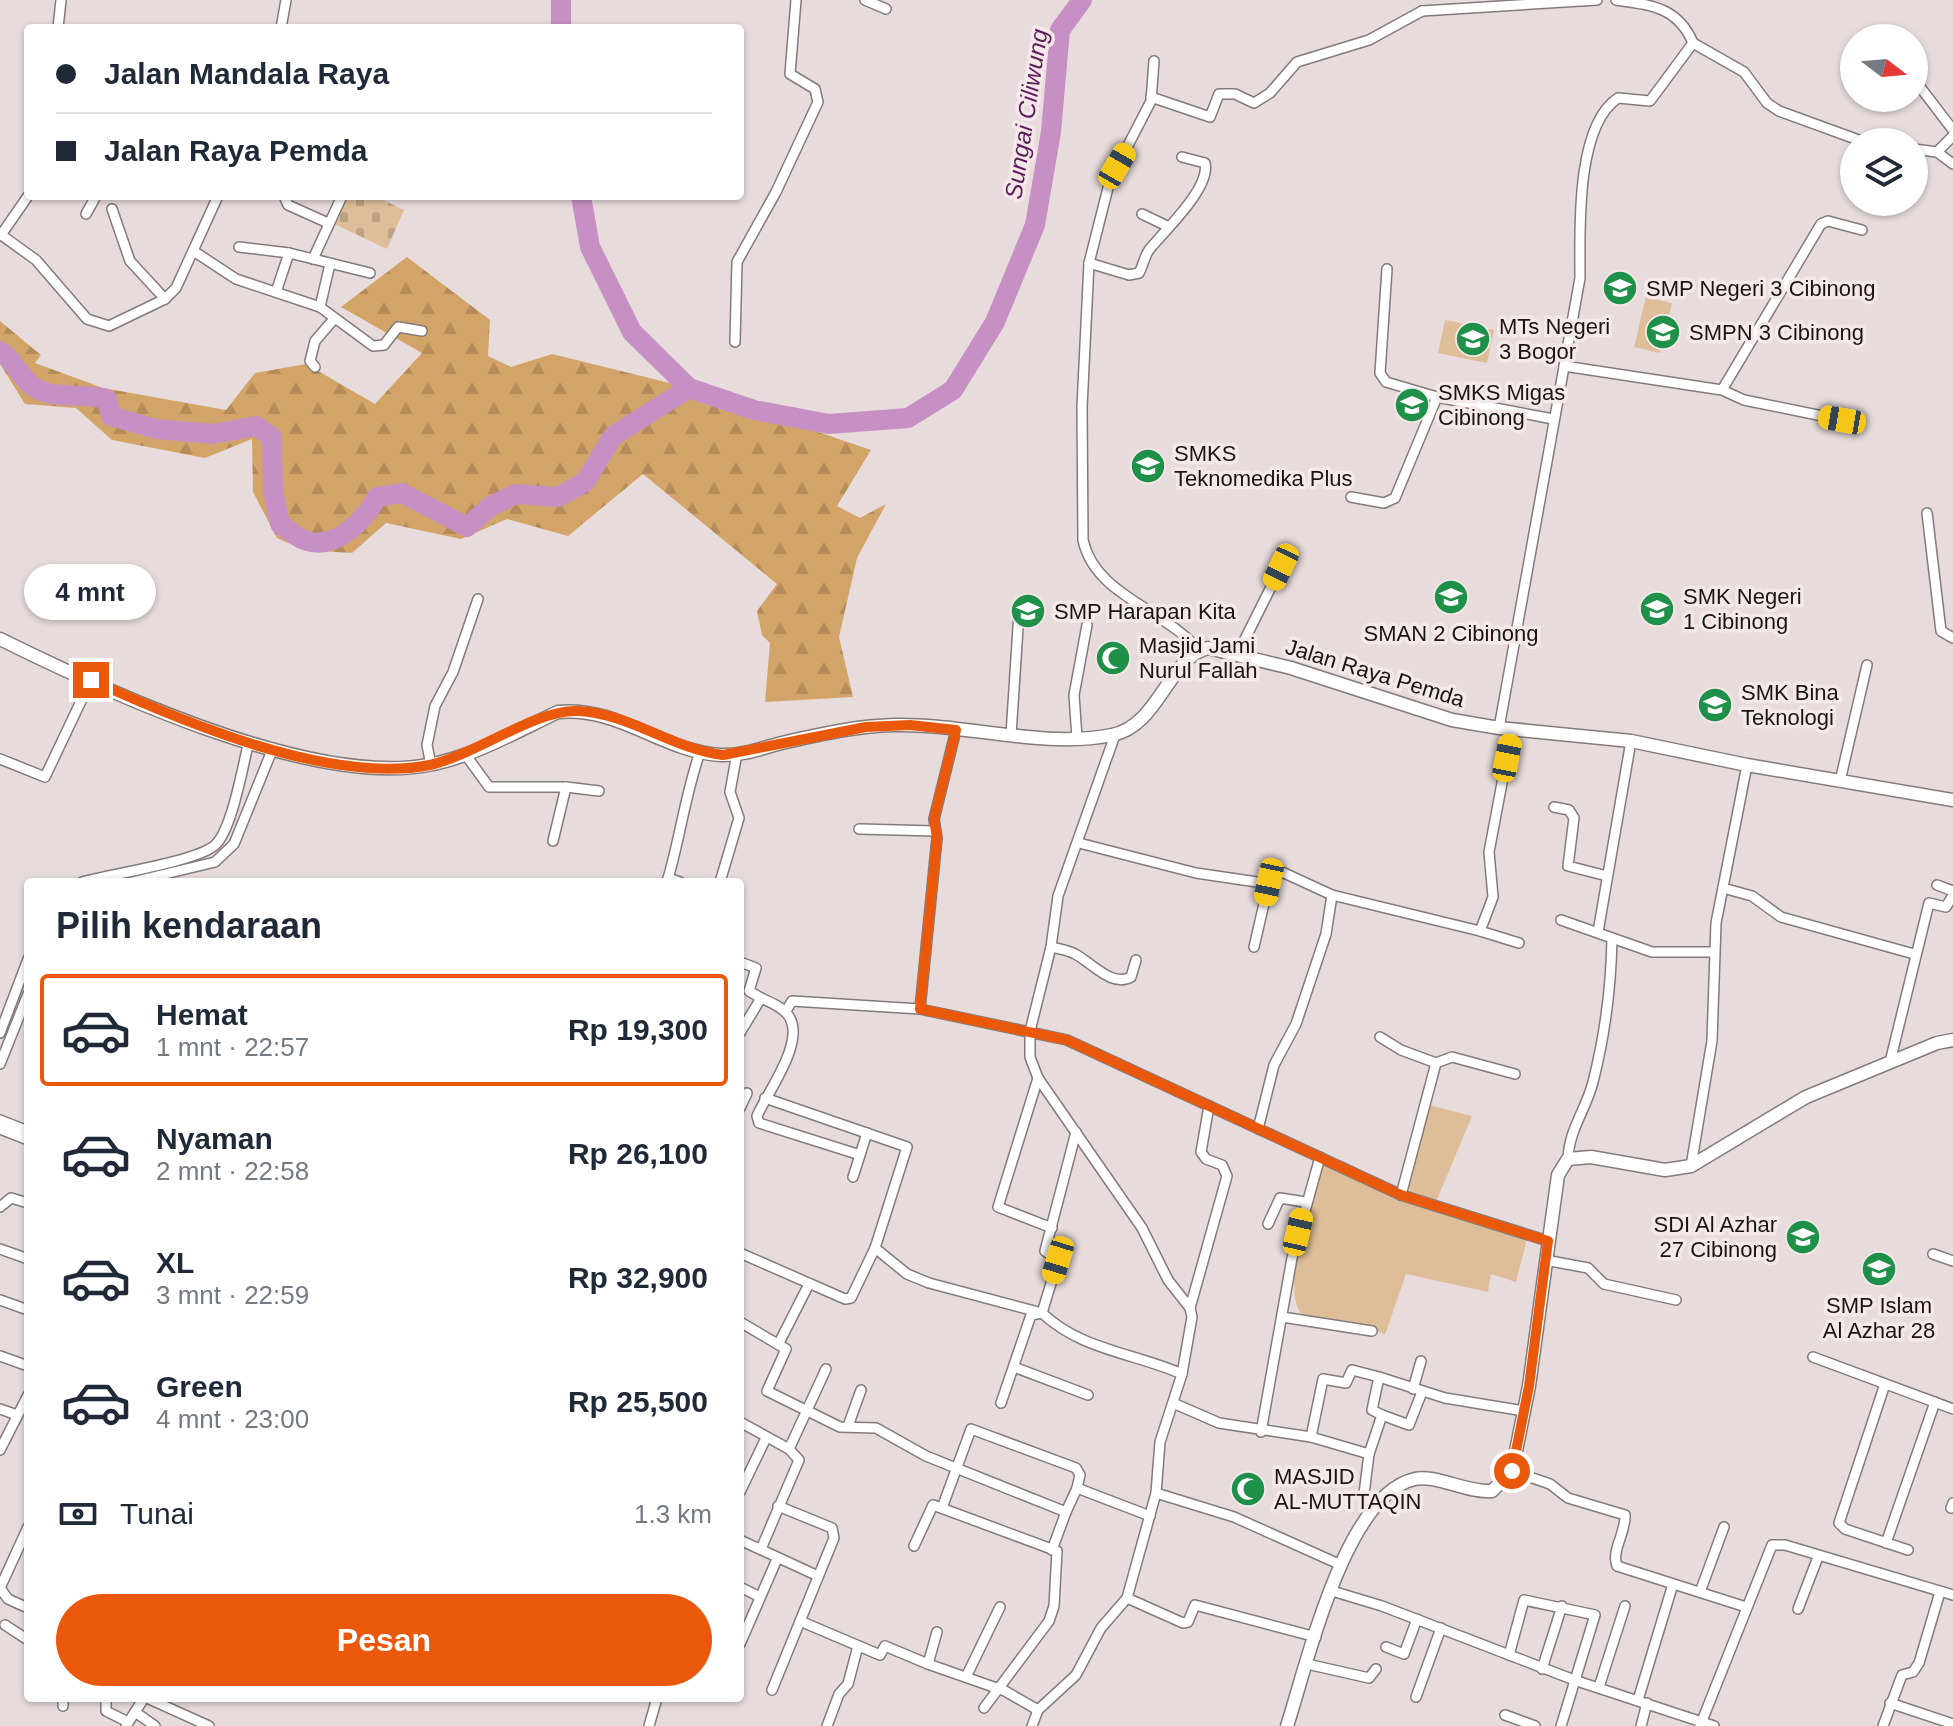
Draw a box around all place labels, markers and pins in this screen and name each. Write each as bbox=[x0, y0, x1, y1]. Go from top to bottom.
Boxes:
school or university icon: SMP Negeri 3 Cibinong bbox=[1601, 269, 1639, 307]
place label: SMP Negeri 3 Cibinong bbox=[1646, 276, 1876, 301]
school or university icon: SMPN 3 Cibinong bbox=[1644, 313, 1682, 351]
place label: MTs Negeri 3 Bogor bbox=[1499, 314, 1610, 364]
school or university icon: MTs Negeri 3 Bogor bbox=[1454, 320, 1492, 358]
place label: SMPN 3 Cibinong bbox=[1689, 320, 1864, 345]
place label: SMKS Migas Cibinong bbox=[1438, 380, 1565, 430]
school or university icon: SMKS Migas Cibinong bbox=[1393, 386, 1431, 424]
place label: SMKS Teknomedika Plus bbox=[1174, 441, 1353, 491]
school or university icon: SMKS Teknomedika Plus bbox=[1129, 447, 1167, 485]
school or university icon: SMAN 2 Cibinong bbox=[1432, 578, 1470, 616]
place label: SMK Negeri 1 Cibinong bbox=[1683, 584, 1802, 634]
school or university icon: SMK Negeri 1 Cibinong bbox=[1638, 590, 1676, 628]
school or university icon: SMP Harapan Kita bbox=[1009, 592, 1047, 630]
place label: SMP Harapan Kita bbox=[1054, 599, 1237, 624]
place label: SMAN 2 Cibinong bbox=[1364, 621, 1538, 646]
place label: Masjid Jami Nurul Fallah bbox=[1139, 633, 1258, 683]
mosque icon: Masjid Jami Nurul Fallah bbox=[1094, 639, 1132, 677]
place label: SMK Bina Teknologi bbox=[1741, 680, 1840, 730]
school or university icon: SMK Bina Teknologi bbox=[1696, 686, 1734, 724]
place label: SDI Al Azhar 27 Cibinong bbox=[1653, 1212, 1777, 1262]
school or university icon: SDI Al Azhar 27 Cibinong bbox=[1784, 1218, 1822, 1256]
school or university icon: SMP Islam Al Azhar 28 bbox=[1860, 1250, 1898, 1288]
place label: SMP Islam Al Azhar 28 bbox=[1823, 1293, 1935, 1343]
place label: MASJID AL-MUTTAQIN bbox=[1274, 1464, 1421, 1514]
mosque icon: MASJID AL-MUTTAQIN bbox=[1229, 1470, 1267, 1508]

